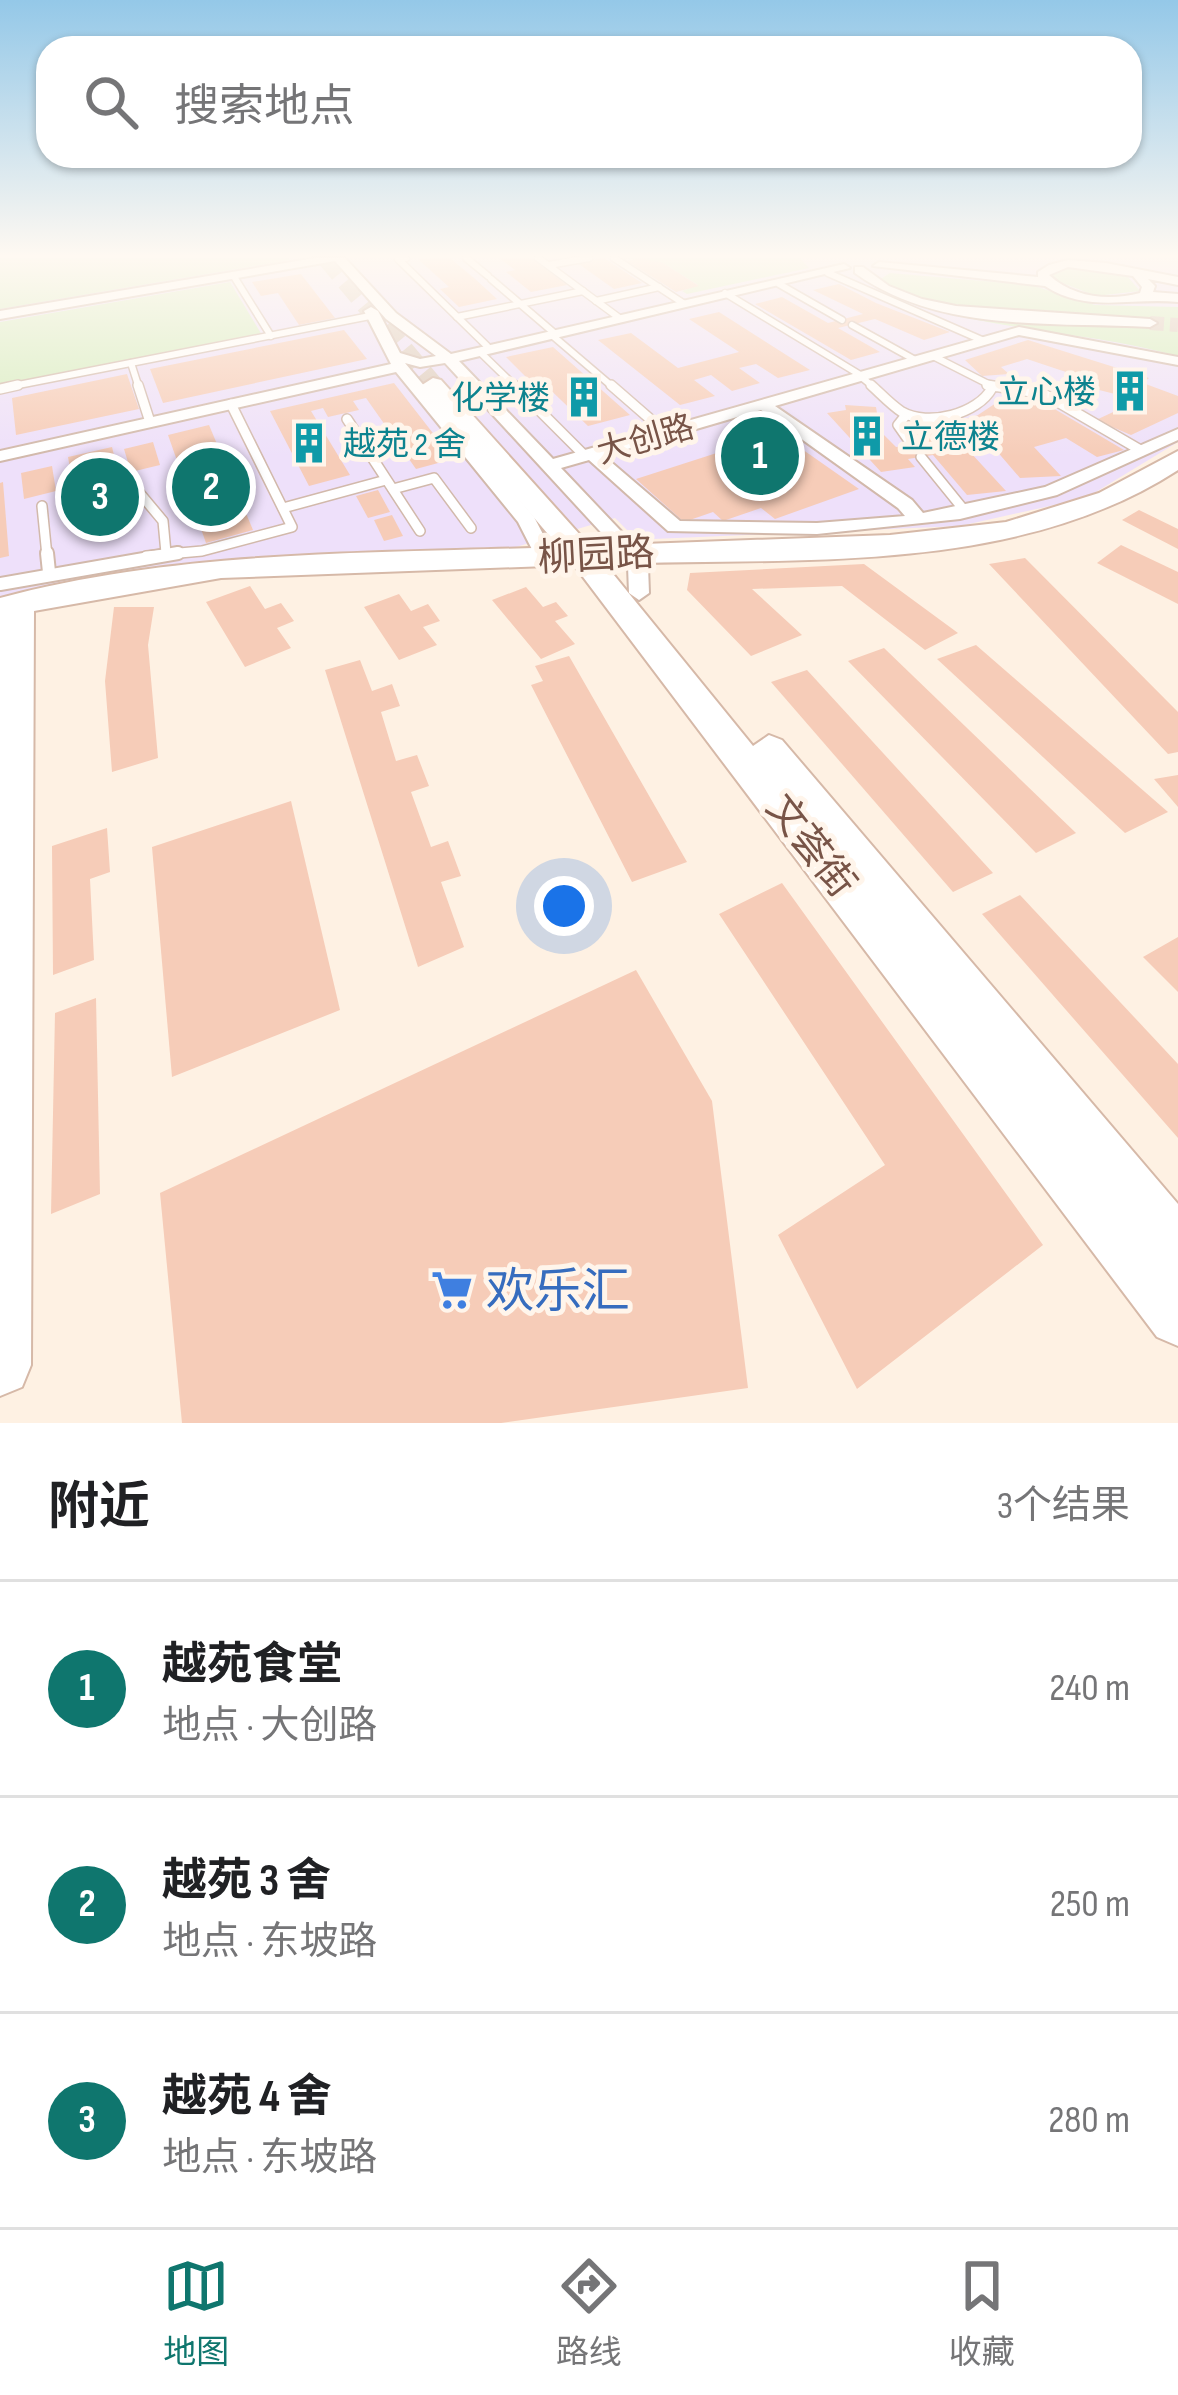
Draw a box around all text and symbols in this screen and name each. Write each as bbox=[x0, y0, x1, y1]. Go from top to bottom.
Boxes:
search box bbox=[36, 36, 1142, 168]
icon: search bbox=[78, 69, 144, 135]
text: 搜索地点 bbox=[174, 80, 354, 135]
building icon: 立心楼 bbox=[1107, 368, 1153, 414]
place label: 立心楼 bbox=[997, 373, 1096, 413]
building icon: 化学楼 bbox=[561, 374, 607, 420]
place label: 化学楼 bbox=[451, 379, 550, 419]
street label: 大创路 bbox=[592, 407, 699, 473]
pin: 1 bbox=[721, 411, 799, 501]
building icon: 立德楼 bbox=[844, 413, 890, 459]
place label: 立德楼 bbox=[901, 418, 1000, 458]
building icon: 越苑 2 舍 bbox=[286, 420, 332, 466]
place label: 越苑 2 舍 bbox=[343, 425, 466, 465]
pin: 2 bbox=[172, 442, 250, 532]
pin: 3 bbox=[61, 452, 139, 542]
street label: 柳园路 bbox=[536, 530, 656, 583]
street label: 文荟街 bbox=[755, 786, 865, 907]
your location bbox=[534, 876, 594, 936]
place label: 欢乐汇 bbox=[486, 1264, 630, 1321]
supermarket icon: 欢乐汇 bbox=[429, 1267, 475, 1313]
text: 附近 bbox=[48, 1477, 150, 1538]
text: 3个结果 bbox=[997, 1483, 1130, 1530]
text: 越苑食堂 bbox=[162, 1638, 342, 1693]
text: 1 bbox=[79, 1665, 95, 1712]
text: 240 m bbox=[1049, 1665, 1130, 1712]
text: 地点 · 大创路 bbox=[162, 1703, 377, 1750]
text: 越苑 3 舍 bbox=[162, 1854, 331, 1909]
text: 2 bbox=[78, 1881, 96, 1928]
text: 250 m bbox=[1050, 1881, 1130, 1928]
text: 地点 · 东坡路 bbox=[162, 1919, 377, 1966]
text: 越苑 4 舍 bbox=[162, 2070, 332, 2125]
text: 3 bbox=[78, 2097, 96, 2144]
text: 280 m bbox=[1048, 2097, 1130, 2144]
text: 地点 · 东坡路 bbox=[162, 2135, 377, 2182]
tab: 地图 bbox=[163, 2253, 229, 2373]
tab: 路线 bbox=[556, 2253, 622, 2373]
tab: 收藏 bbox=[949, 2253, 1015, 2373]

